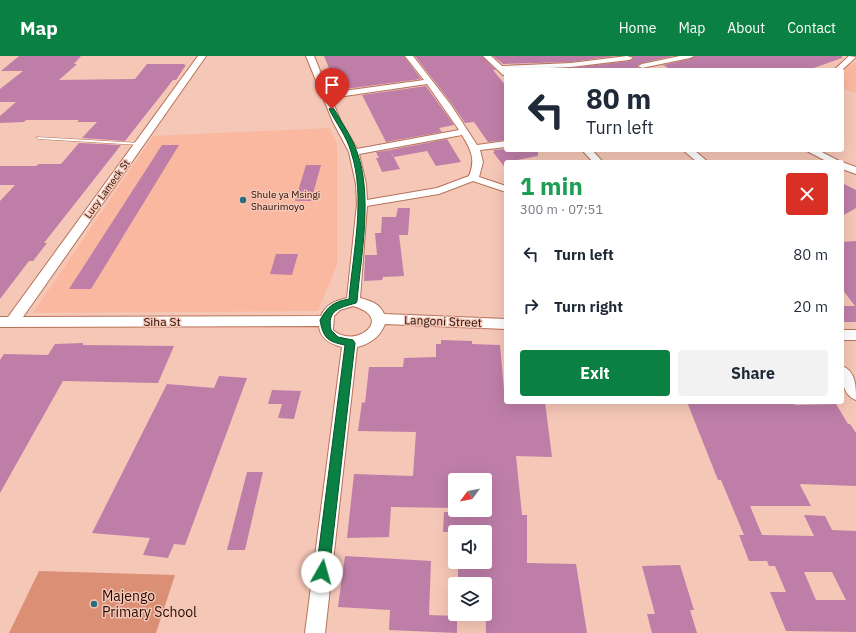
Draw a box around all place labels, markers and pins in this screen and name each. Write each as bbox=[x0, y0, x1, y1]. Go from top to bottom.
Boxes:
pin bbox=[315, 68, 349, 109]
place label: Shule ya Msingi Shaurimoyo bbox=[251, 188, 320, 213]
marker: Shule ya Msingi Shaurimoyo bbox=[238, 195, 248, 205]
place label: Majengo Primary School bbox=[102, 587, 197, 621]
marker: Majengo Primary School bbox=[89, 599, 99, 609]

